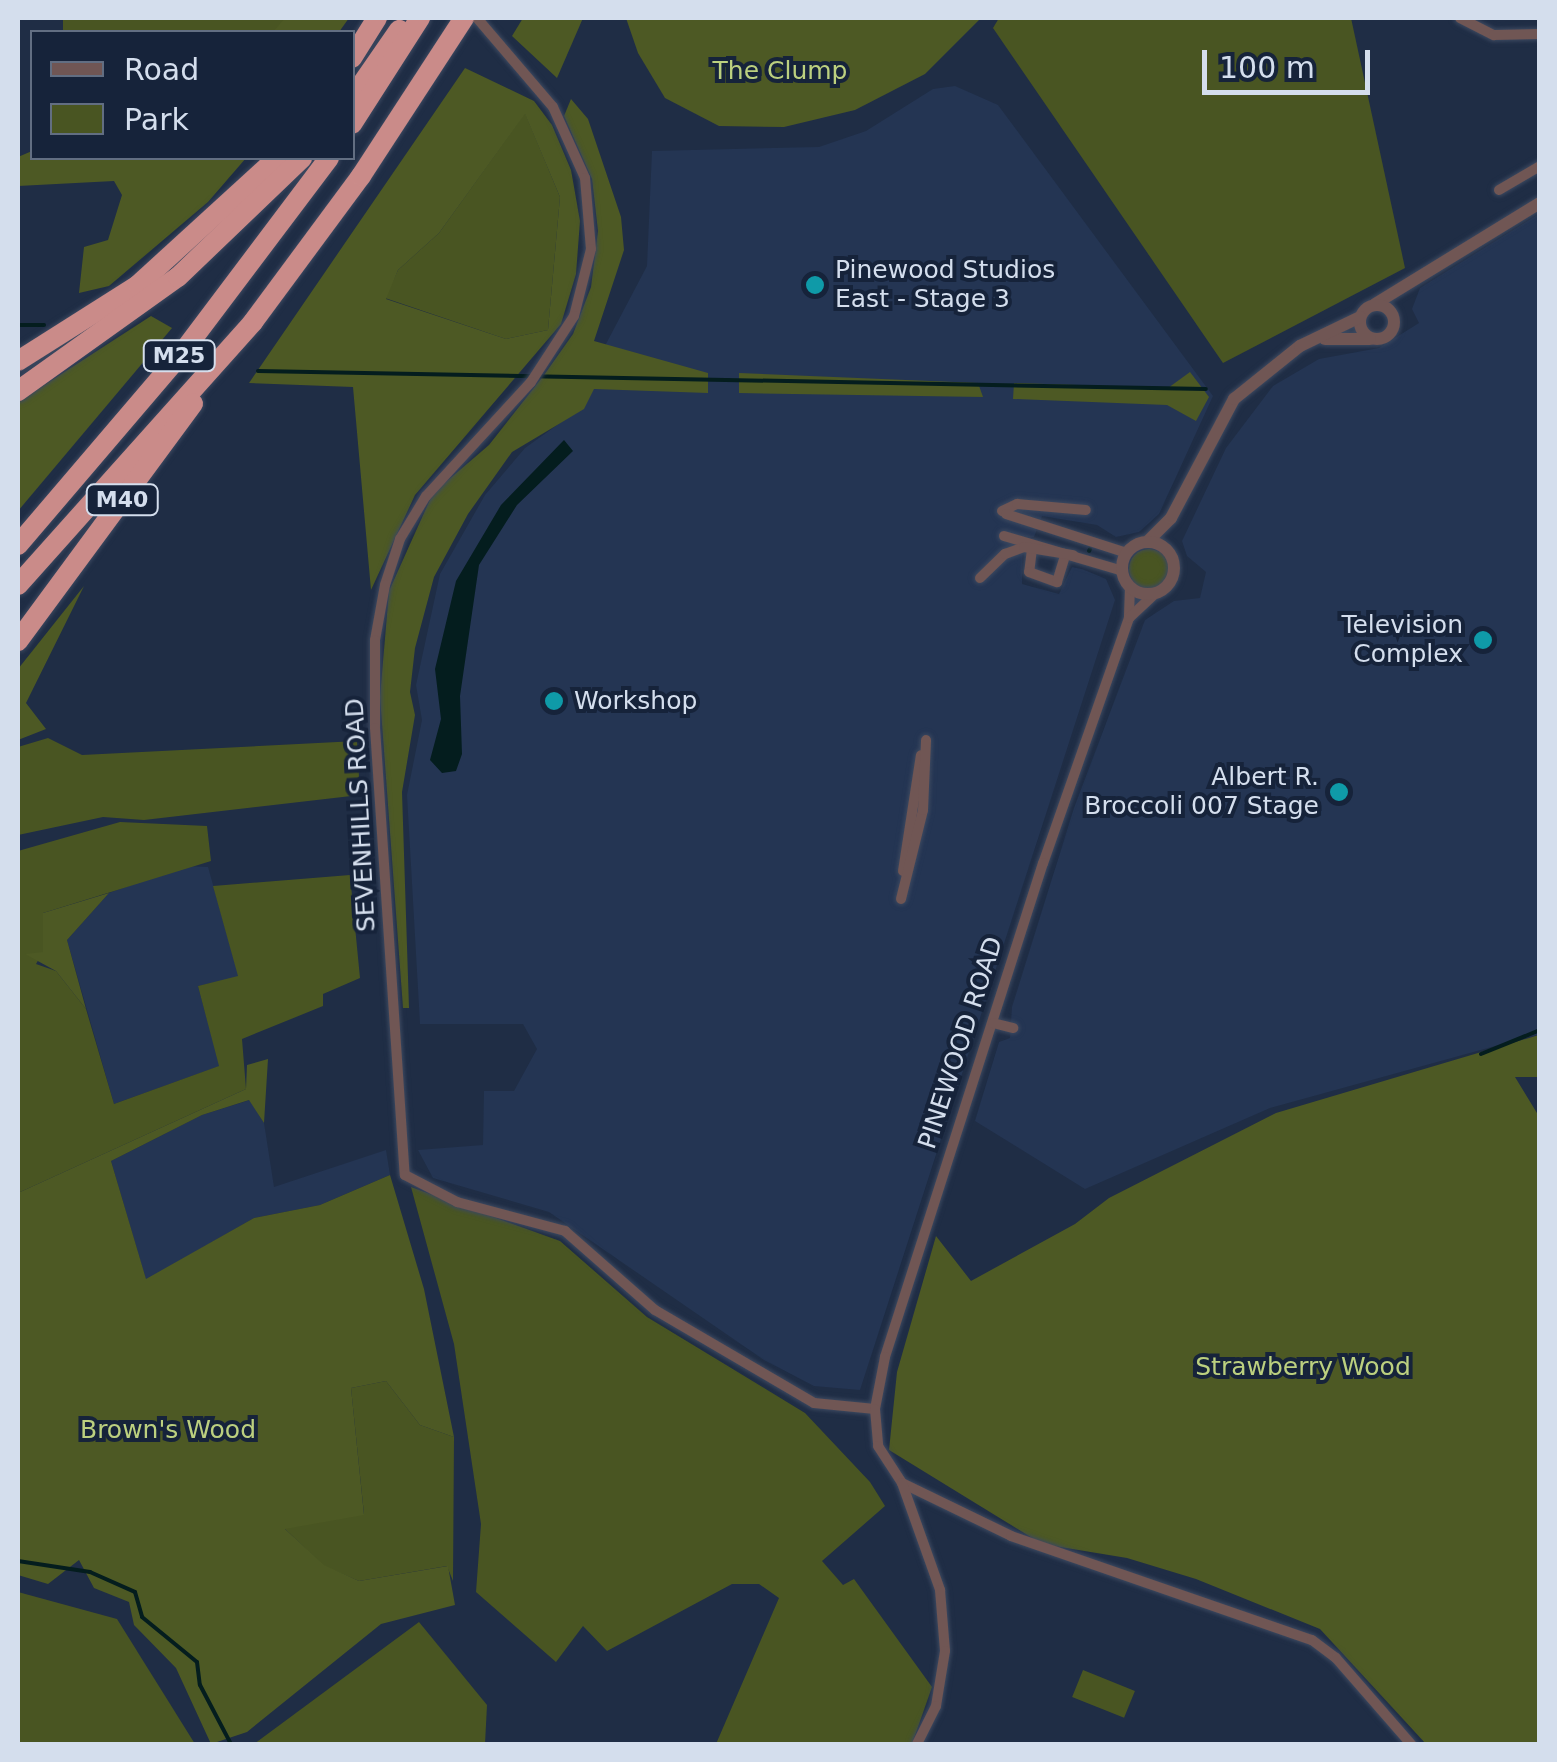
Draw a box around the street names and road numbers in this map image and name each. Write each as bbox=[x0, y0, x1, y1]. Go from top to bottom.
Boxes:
road number: M25 bbox=[142, 339, 216, 373]
road number: M40 bbox=[84, 483, 160, 517]
street label: SEVENHILLS ROAD bbox=[340, 697, 382, 933]
street label: PINEWOOD ROAD bbox=[913, 933, 1009, 1153]

